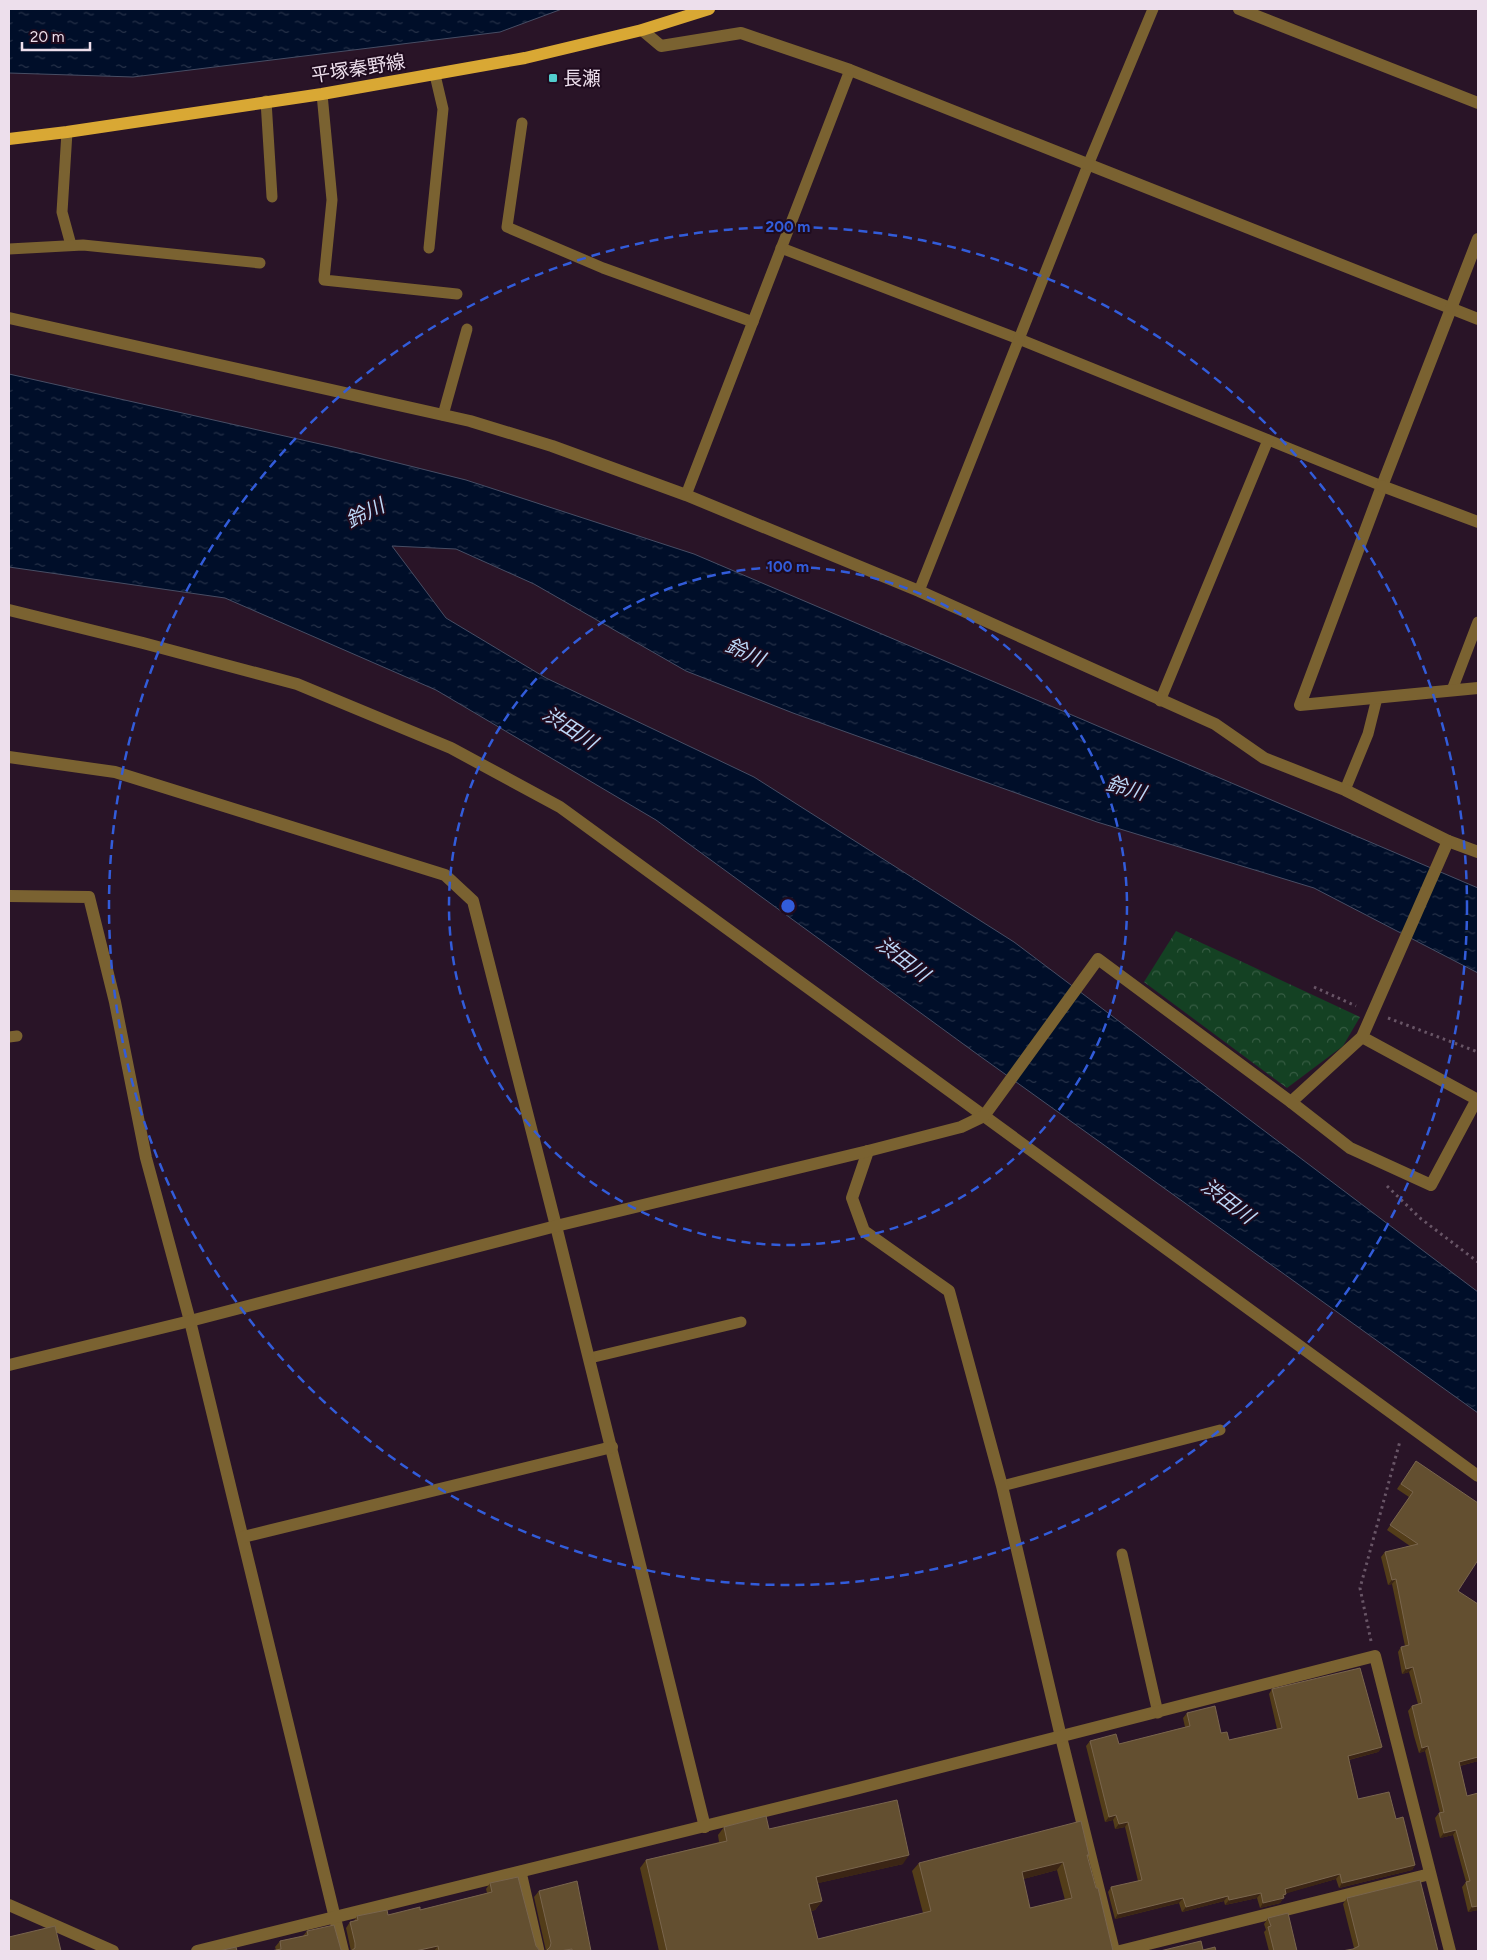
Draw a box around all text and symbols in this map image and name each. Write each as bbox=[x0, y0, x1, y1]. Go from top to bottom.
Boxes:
scale bar bbox=[22, 20, 90, 52]
text: 20 m bbox=[30, 28, 64, 46]
street label: 平塚秦野線 bbox=[309, 50, 407, 87]
place label: 長瀬 bbox=[563, 67, 601, 90]
marker: 長瀬 bbox=[547, 72, 559, 84]
text: 200 m bbox=[766, 218, 810, 236]
water label: 鈴川 bbox=[342, 493, 390, 533]
text: 100 m bbox=[767, 558, 809, 576]
water label: 鈴川 bbox=[722, 633, 770, 672]
water label: 渋田川 bbox=[538, 702, 603, 755]
water label: 鈴川 bbox=[1103, 771, 1150, 806]
centre of rings bbox=[779, 897, 797, 915]
water label: 渋田川 bbox=[872, 931, 936, 988]
water label: 渋田川 bbox=[1197, 1173, 1261, 1230]

